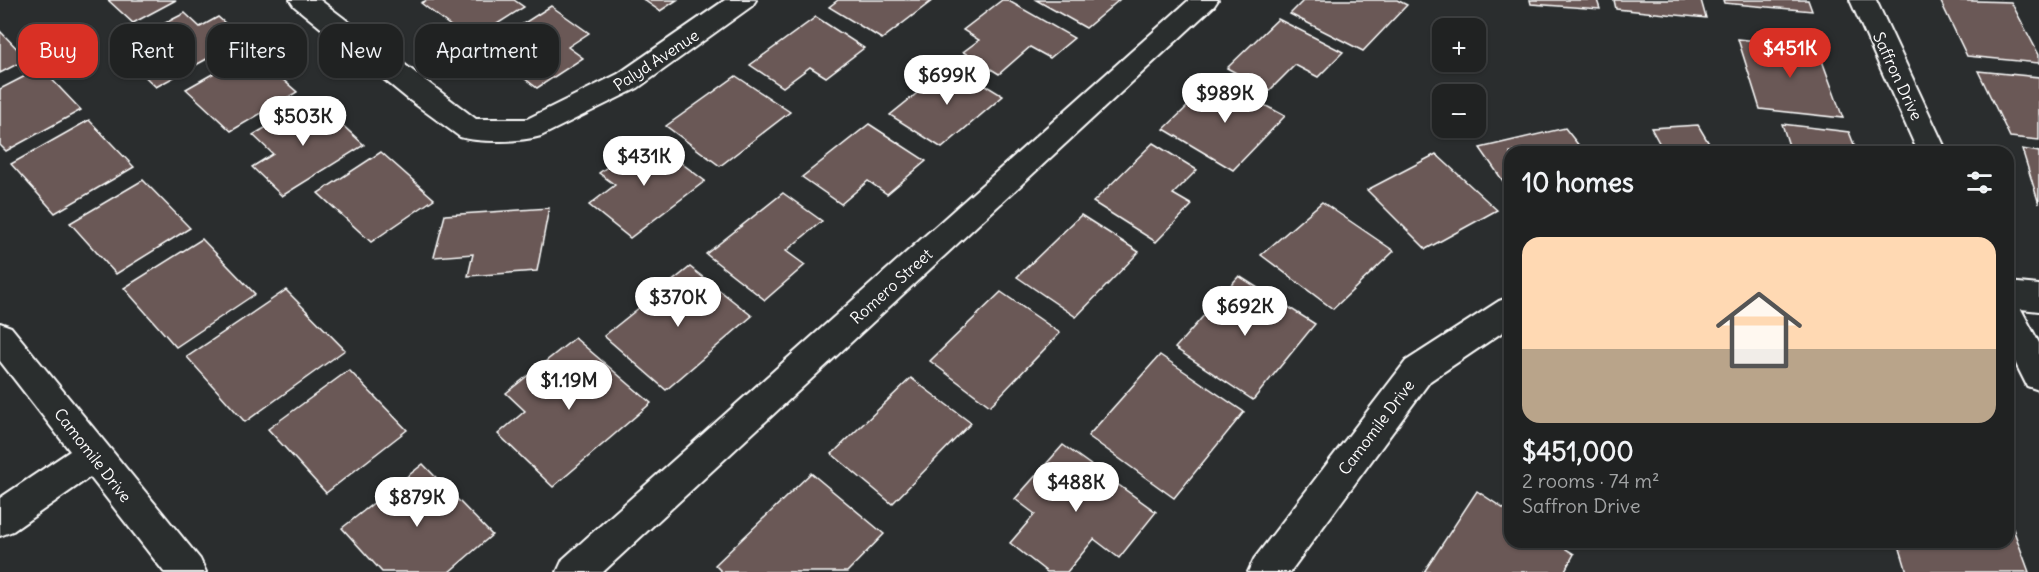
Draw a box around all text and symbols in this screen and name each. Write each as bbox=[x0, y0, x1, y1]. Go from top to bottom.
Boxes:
map controls bbox=[1432, 18, 1486, 138]
button: + bbox=[1432, 18, 1486, 72]
chip: Buy bbox=[18, 24, 98, 78]
chip: Rent bbox=[110, 24, 195, 78]
chip: Filters bbox=[207, 24, 307, 78]
chip: New bbox=[319, 24, 403, 78]
chip: Apartment bbox=[415, 24, 559, 78]
street label: Palyd Avenue bbox=[610, 25, 702, 95]
pin: $451K bbox=[1748, 28, 1832, 79]
street label: Saffron Drive bbox=[1869, 29, 1927, 123]
text: $451K bbox=[1763, 35, 1817, 60]
pin: $699K bbox=[905, 55, 989, 106]
text: $699K bbox=[918, 62, 976, 87]
pin: $989K bbox=[1183, 73, 1267, 124]
text: $989K bbox=[1196, 80, 1254, 105]
button: − bbox=[1432, 84, 1486, 138]
pin: $503K bbox=[261, 96, 345, 147]
text: $503K bbox=[273, 103, 333, 128]
pin: $431K bbox=[602, 136, 686, 187]
text: $431K bbox=[617, 143, 671, 168]
text: 10 homes bbox=[1522, 166, 1634, 199]
icon: filters bbox=[1963, 166, 1996, 199]
street label: Romero Street bbox=[846, 244, 937, 328]
icon: home bbox=[1705, 276, 1813, 384]
pin: $370K bbox=[636, 277, 720, 328]
text: $370K bbox=[649, 284, 707, 309]
pin: $692K bbox=[1203, 286, 1287, 337]
text: $692K bbox=[1216, 293, 1274, 318]
pin: $1.19M bbox=[520, 360, 618, 411]
text: $1.19M bbox=[540, 367, 598, 392]
street label: Camomile Drive bbox=[1334, 375, 1418, 479]
street label: Camomile Drive bbox=[50, 404, 136, 506]
text: $451,000 bbox=[1522, 435, 1634, 468]
pin: $488K bbox=[1034, 462, 1118, 513]
text: 2 rooms · 74 m² bbox=[1522, 468, 1659, 493]
text: $488K bbox=[1047, 469, 1105, 494]
pin: $879K bbox=[375, 477, 459, 528]
text: $879K bbox=[389, 484, 445, 509]
text: Saffron Drive bbox=[1522, 493, 1640, 518]

